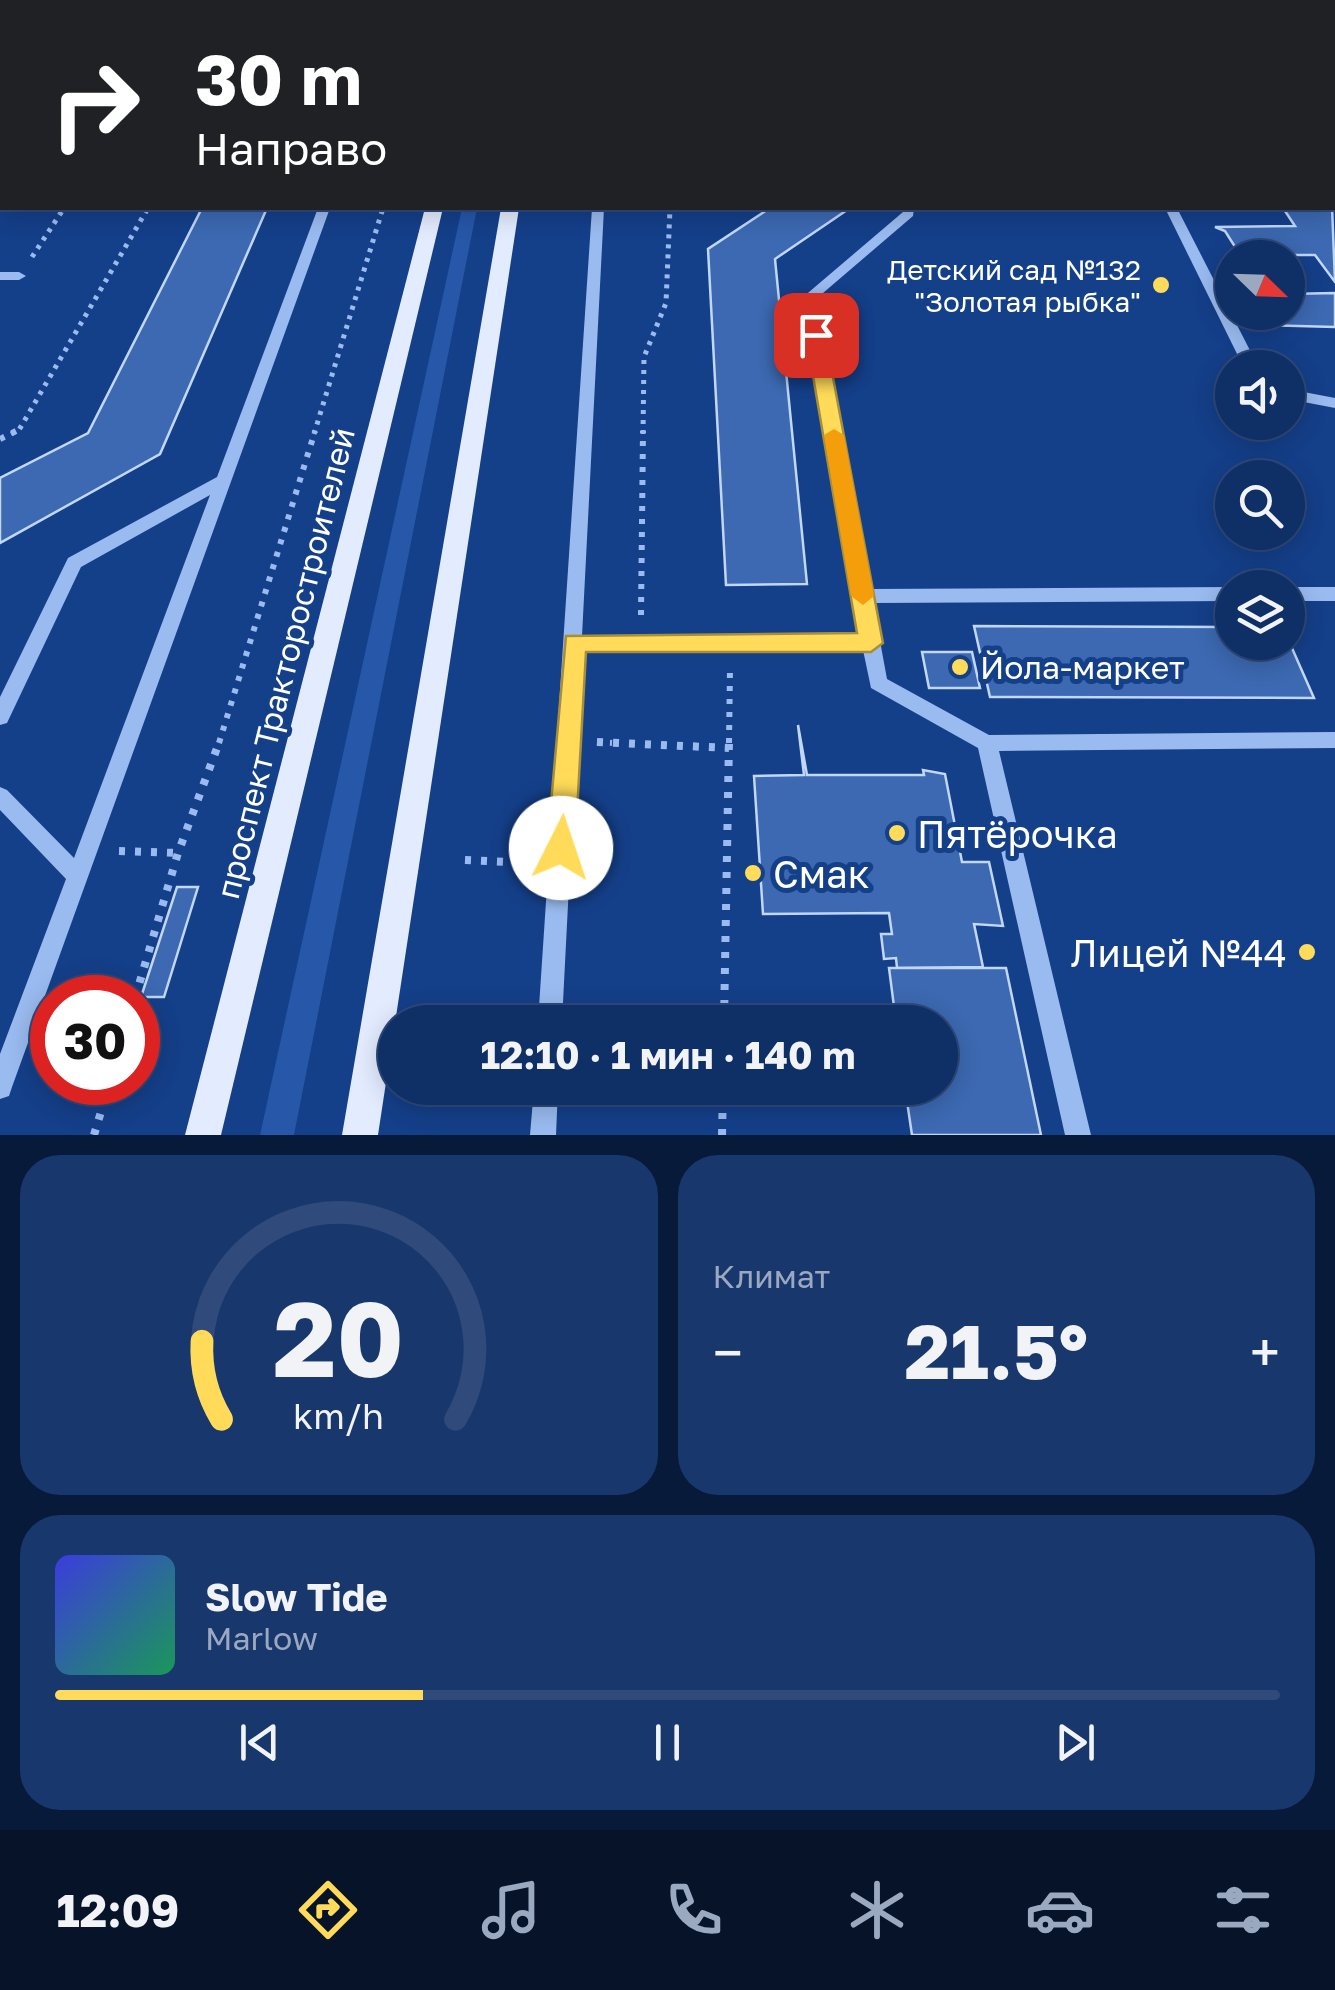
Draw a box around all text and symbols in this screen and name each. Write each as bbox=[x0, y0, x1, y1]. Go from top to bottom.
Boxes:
text: 30 m bbox=[195, 36, 362, 120]
icon: right bbox=[30, 40, 160, 170]
text: Направо bbox=[195, 121, 387, 175]
north arrow bbox=[1215, 240, 1305, 330]
map controls bbox=[1215, 240, 1305, 660]
place label: Детский сад №132 "Золотая рыбка" bbox=[887, 253, 1141, 318]
marker: Детский сад №132 "Золотая рыбка" bbox=[1150, 274, 1172, 296]
pin bbox=[774, 293, 859, 378]
icon: arrive bbox=[789, 308, 844, 363]
button: sound bbox=[1215, 350, 1305, 440]
street label: проспект Тракторостроителей bbox=[208, 424, 362, 902]
button: search bbox=[1215, 460, 1305, 550]
button: layers bbox=[1215, 570, 1305, 660]
place label: Йола-маркет bbox=[980, 648, 1185, 686]
marker: Йола-маркет bbox=[949, 656, 971, 678]
position arrow bbox=[509, 796, 613, 900]
place label: Пятёрочка bbox=[917, 811, 1118, 856]
marker: Пятёрочка bbox=[886, 822, 908, 844]
place label: Смак bbox=[773, 851, 870, 896]
marker: Смак bbox=[742, 862, 764, 884]
place label: Лицей №44 bbox=[1070, 930, 1287, 975]
marker: Лицей №44 bbox=[1296, 941, 1318, 963]
speed limit sign: 30 bbox=[30, 975, 160, 1105]
text: 12:10 · 1 мин · 140 m bbox=[480, 1032, 856, 1077]
text: Климат bbox=[713, 1257, 830, 1295]
text: 20 bbox=[273, 1275, 404, 1400]
text: 21.5° bbox=[905, 1305, 1088, 1396]
text: − bbox=[713, 1319, 743, 1385]
text: + bbox=[1250, 1319, 1280, 1385]
text: km/h bbox=[293, 1394, 384, 1437]
text: Slow Tide bbox=[205, 1574, 388, 1619]
text: Marlow bbox=[205, 1619, 318, 1657]
icon: previous bbox=[232, 1715, 287, 1770]
icon: pause bbox=[640, 1715, 695, 1770]
icon: next bbox=[1048, 1715, 1103, 1770]
icon: directions bbox=[293, 1875, 363, 1945]
icon: music bbox=[476, 1875, 546, 1945]
icon: phone bbox=[659, 1875, 729, 1945]
icon: climate bbox=[842, 1875, 912, 1945]
icon: car bbox=[1025, 1875, 1095, 1945]
icon: filters bbox=[1208, 1875, 1278, 1945]
text: 12:09 bbox=[57, 1883, 179, 1937]

